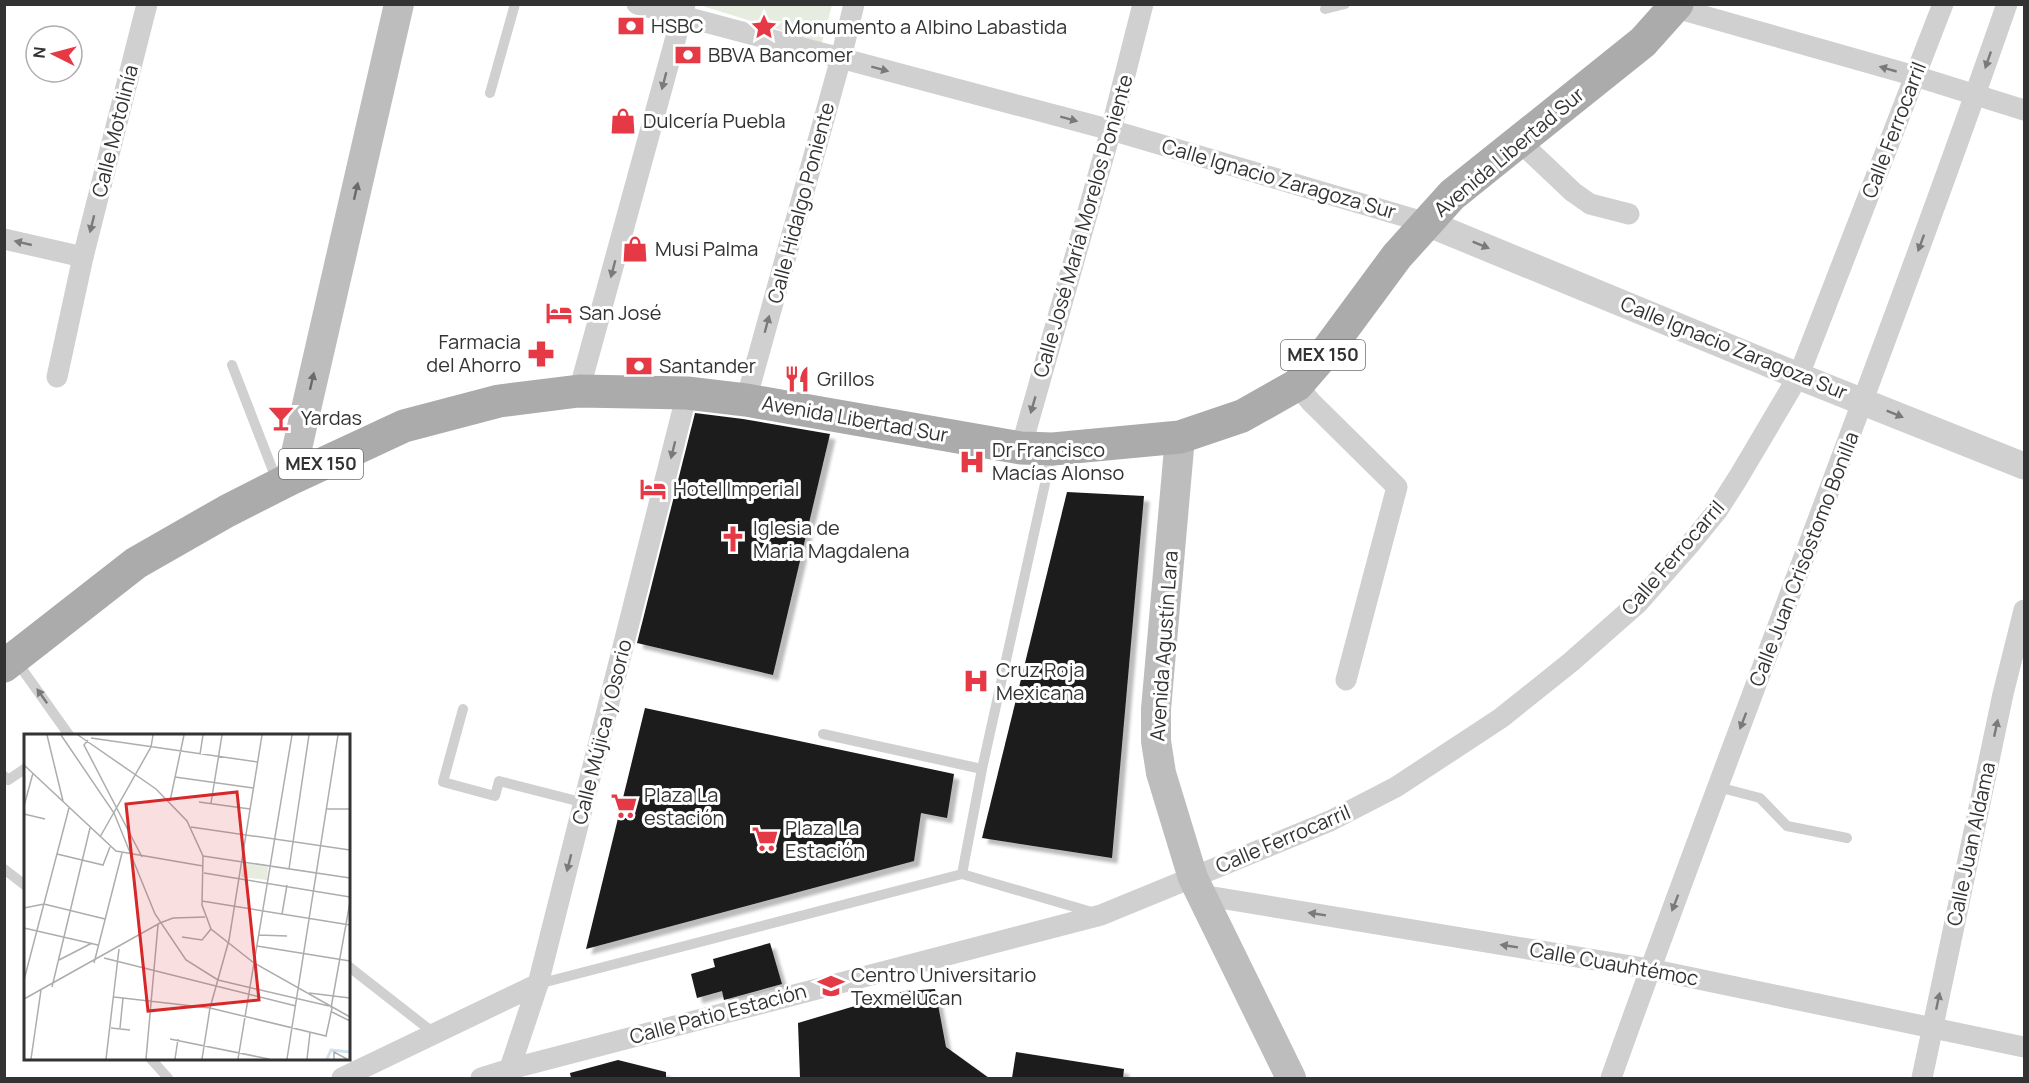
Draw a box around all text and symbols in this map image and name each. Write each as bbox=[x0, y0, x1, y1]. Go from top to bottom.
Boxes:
bank icon: HSBC bbox=[616, 11, 646, 41]
place label: HSBC bbox=[651, 12, 704, 39]
place icon: Monumento a Albino Labastida bbox=[749, 12, 779, 42]
place label: Monumento a Albino Labastida bbox=[784, 13, 1067, 40]
north arrow bbox=[24, 24, 84, 84]
bank icon: BBVA Bancomer bbox=[673, 40, 703, 70]
place label: BBVA Bancomer bbox=[708, 41, 853, 68]
text: N bbox=[28, 46, 51, 59]
one-way arrow bbox=[1983, 51, 1992, 69]
street label: Calle Ferrocarril bbox=[1855, 58, 1932, 202]
street label: Calle Motolinía bbox=[85, 62, 144, 200]
one-way arrow bbox=[871, 64, 890, 74]
one-way arrow bbox=[1879, 64, 1897, 73]
street label: Calle José María Morelos Poniente bbox=[1026, 71, 1139, 380]
one-way arrow bbox=[659, 72, 668, 90]
street label: Avenida Libertad Sur bbox=[1428, 81, 1590, 223]
street label: Calle Hidalgo Poniente bbox=[761, 99, 840, 306]
shop icon: Dulcería Puebla bbox=[608, 106, 638, 136]
place label: Dulcería Puebla bbox=[643, 107, 786, 134]
one-way arrow bbox=[1060, 114, 1078, 124]
street label: Calle Ignacio Zaragoza Sur bbox=[1159, 132, 1399, 225]
one-way arrow bbox=[352, 181, 362, 200]
one-way arrow bbox=[86, 215, 96, 233]
shop icon: Musi Palma bbox=[620, 234, 650, 264]
one-way arrow bbox=[1916, 234, 1926, 252]
place label: Musi Palma bbox=[655, 235, 758, 262]
one-way arrow bbox=[14, 238, 33, 248]
one-way arrow bbox=[1472, 241, 1490, 250]
one-way arrow bbox=[607, 260, 617, 278]
street label: Calle Ignacio Zaragoza Sur bbox=[1617, 290, 1852, 405]
hotel icon: San José bbox=[544, 298, 574, 328]
place label: San José bbox=[579, 299, 662, 326]
one-way arrow bbox=[763, 315, 773, 333]
place label: Farmacia del Ahorro bbox=[426, 328, 521, 378]
pharmacy icon: Farmacia del Ahorro bbox=[526, 339, 556, 369]
road number: MEX 150 bbox=[1281, 340, 1365, 370]
bank icon: Santander bbox=[624, 351, 654, 381]
place label: Santander bbox=[659, 352, 756, 379]
restaurant icon: Grillos bbox=[782, 364, 812, 394]
place label: Grillos bbox=[817, 365, 875, 392]
one-way arrow bbox=[308, 372, 318, 390]
street label: Avenida Libertad Sur bbox=[760, 389, 950, 448]
one-way arrow bbox=[1028, 396, 1037, 414]
bar icon: Yardas bbox=[266, 403, 296, 433]
place label: Yardas bbox=[301, 404, 362, 431]
one-way arrow bbox=[1886, 409, 1904, 419]
street label: Calle Juan Crisóstomo Bonilla bbox=[1742, 428, 1865, 690]
place label: Dr Francisco Macías Alonso bbox=[992, 436, 1125, 486]
one-way arrow bbox=[667, 441, 677, 459]
hospital icon: Dr Francisco Macías Alonso bbox=[957, 447, 987, 477]
road number: MEX 150 bbox=[279, 449, 363, 479]
hotel icon: Hotel Imperial bbox=[638, 474, 668, 504]
place label: Hotel Imperial bbox=[673, 475, 799, 502]
street label: Calle Ferrocarril bbox=[1615, 495, 1730, 621]
place label: Iglesia de Maria Magdalena bbox=[753, 514, 910, 564]
church icon: Iglesia de Maria Magdalena bbox=[718, 524, 748, 554]
street label: Avenida Agustín Lara bbox=[1143, 550, 1184, 742]
street label: Calle Mújica y Osorio bbox=[565, 636, 638, 827]
place label: Cruz Roja Mexicana bbox=[996, 656, 1085, 706]
hospital icon: Cruz Roja Mexicana bbox=[961, 666, 991, 696]
one-way arrow bbox=[36, 689, 48, 705]
one-way arrow bbox=[1738, 712, 1748, 730]
one-way arrow bbox=[1992, 718, 2001, 737]
inset map bbox=[24, 734, 350, 1059]
street label: Calle Juan Aldama bbox=[1940, 759, 2001, 928]
place label: Plaza La estación bbox=[644, 781, 724, 831]
supermarket icon: Plaza La estación bbox=[609, 791, 639, 821]
street label: Calle Ferrocarril bbox=[1211, 798, 1354, 879]
place label: Plaza La Estación bbox=[785, 814, 865, 864]
supermarket icon: Plaza La Estación bbox=[750, 824, 780, 854]
one-way arrow bbox=[564, 854, 574, 872]
one-way arrow bbox=[1669, 895, 1679, 913]
one-way arrow bbox=[1307, 909, 1326, 918]
street label: Calle Cuauhtémoc bbox=[1528, 935, 1700, 992]
one-way arrow bbox=[1500, 941, 1519, 950]
place label: Centro Universitario Texmelucan bbox=[851, 961, 1036, 1011]
school or university icon: Centro Universitario Texmelucan bbox=[816, 971, 846, 1001]
street label: Calle Patio Estación bbox=[627, 977, 809, 1050]
one-way arrow bbox=[1933, 991, 1943, 1010]

